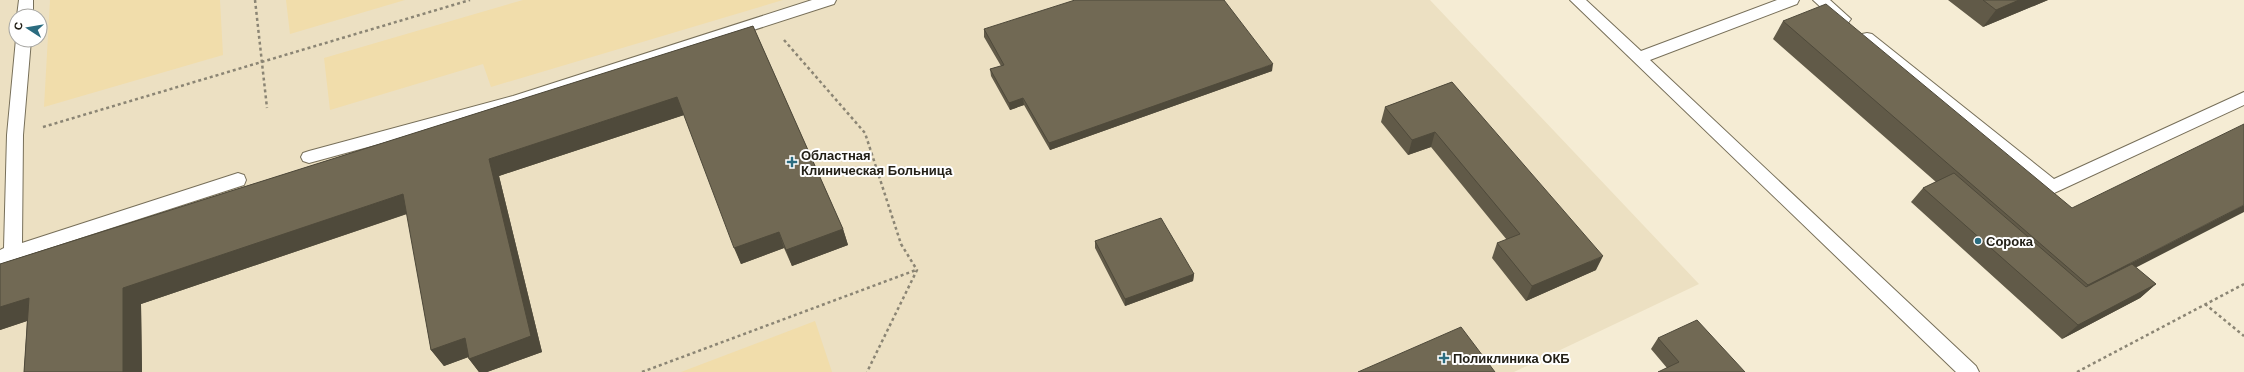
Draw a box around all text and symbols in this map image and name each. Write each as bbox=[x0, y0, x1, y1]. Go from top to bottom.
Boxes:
north arrow bbox=[8, 8, 48, 48]
text: С bbox=[12, 21, 25, 31]
place label: Областная Клиническая Больница bbox=[801, 148, 953, 178]
marker: Областная Клиническая Больница bbox=[786, 156, 798, 168]
place label: Сорока bbox=[1986, 234, 2034, 249]
marker: Сорока bbox=[1973, 236, 1983, 246]
place label: Поликлиника ОКБ bbox=[1453, 351, 1570, 366]
marker: Поликлиника ОКБ bbox=[1438, 352, 1450, 364]

